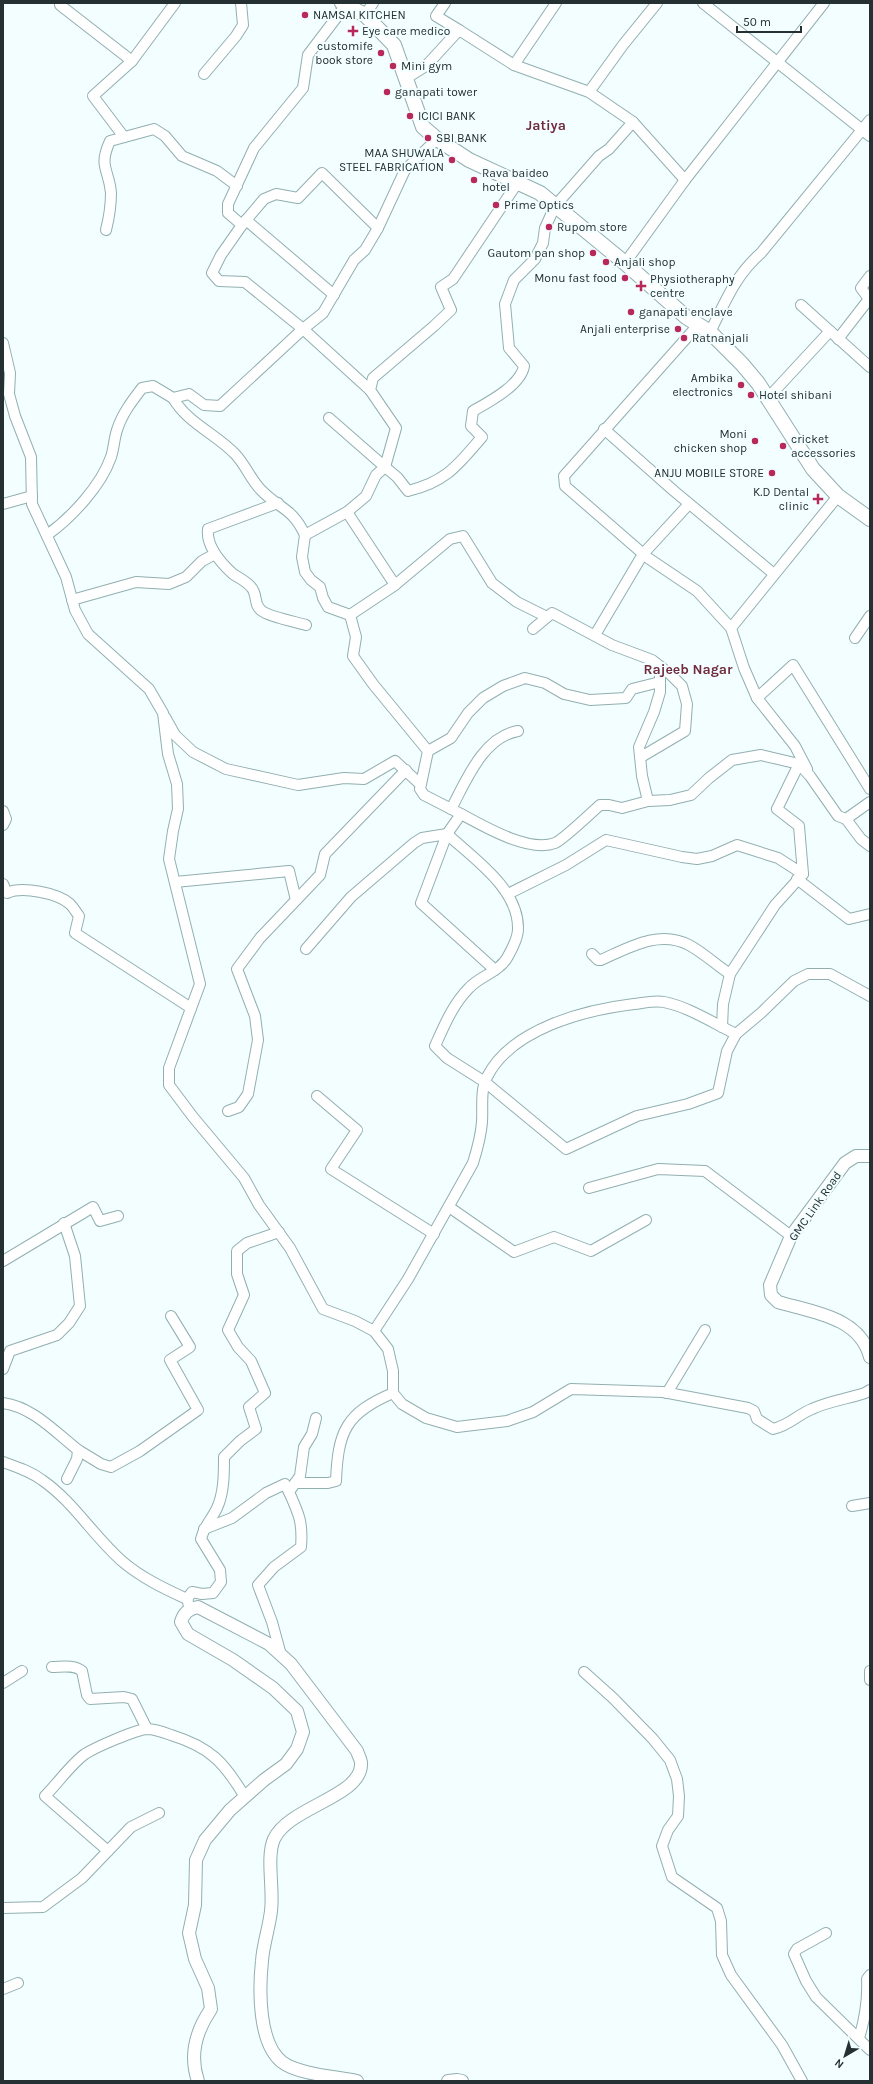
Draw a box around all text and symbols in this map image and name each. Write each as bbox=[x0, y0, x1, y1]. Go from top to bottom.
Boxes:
place label: NAMSAI KITCHEN bbox=[313, 8, 406, 22]
scale bar bbox=[737, 8, 801, 34]
marker: NAMSAI KITCHEN bbox=[300, 10, 310, 20]
text: 50 m bbox=[743, 15, 771, 29]
place label: Eye care medico bbox=[362, 24, 450, 38]
marker: Eye care medico bbox=[347, 25, 359, 37]
place label: customife book store bbox=[315, 39, 373, 67]
marker: customife book store bbox=[376, 48, 386, 58]
place label: Mini gym bbox=[401, 59, 452, 73]
marker: Mini gym bbox=[388, 61, 398, 71]
place label: ganapati tower bbox=[395, 85, 478, 99]
marker: ganapati tower bbox=[382, 87, 392, 97]
place label: ICICI BANK bbox=[418, 109, 476, 123]
marker: ICICI BANK bbox=[405, 111, 415, 121]
district label: Jatiya bbox=[526, 117, 566, 134]
place label: SBI BANK bbox=[436, 131, 487, 145]
marker: SBI BANK bbox=[423, 133, 433, 143]
place label: MAA SHUWALA STEEL FABRICATION bbox=[339, 146, 444, 174]
marker: MAA SHUWALA STEEL FABRICATION bbox=[447, 155, 457, 165]
place label: Rava baideo hotel bbox=[482, 166, 549, 194]
marker: Rava baideo hotel bbox=[469, 175, 479, 185]
place label: Prime Optics bbox=[504, 198, 574, 212]
marker: Prime Optics bbox=[491, 200, 501, 210]
place label: Rupom store bbox=[557, 220, 627, 234]
marker: Rupom store bbox=[544, 222, 554, 232]
place label: Gautom pan shop bbox=[487, 246, 585, 260]
marker: Gautom pan shop bbox=[588, 248, 598, 258]
place label: Anjali shop bbox=[614, 255, 675, 269]
marker: Anjali shop bbox=[601, 257, 611, 267]
place label: Monu fast food bbox=[534, 271, 617, 285]
place label: Physiotheraphy centre bbox=[650, 272, 735, 300]
marker: Monu fast food bbox=[620, 273, 630, 283]
marker: Physiotheraphy centre bbox=[635, 280, 647, 292]
place label: ganapati enclave bbox=[639, 305, 733, 319]
marker: ganapati enclave bbox=[626, 307, 636, 317]
place label: Anjali enterprise bbox=[580, 322, 670, 336]
marker: Anjali enterprise bbox=[673, 324, 683, 334]
place label: Ratnanjali bbox=[692, 331, 749, 345]
marker: Ratnanjali bbox=[679, 333, 689, 343]
place label: Ambika electronics bbox=[672, 371, 733, 399]
marker: Ambika electronics bbox=[736, 380, 746, 390]
place label: Hotel shibani bbox=[759, 388, 832, 402]
marker: Hotel shibani bbox=[746, 390, 756, 400]
place label: Moni chicken shop bbox=[674, 427, 747, 455]
place label: cricket accessories bbox=[791, 432, 856, 460]
marker: Moni chicken shop bbox=[750, 436, 760, 446]
marker: cricket accessories bbox=[778, 441, 788, 451]
place label: ANJU MOBILE STORE bbox=[654, 466, 764, 480]
marker: ANJU MOBILE STORE bbox=[767, 468, 777, 478]
place label: K.D Dental clinic bbox=[753, 485, 809, 513]
marker: K.D Dental clinic bbox=[812, 493, 824, 505]
district label: Rajeeb Nagar bbox=[644, 661, 733, 678]
street label: GMC Link Road bbox=[786, 1168, 844, 1244]
north arrow bbox=[825, 2036, 865, 2076]
text: N bbox=[832, 2056, 846, 2071]

